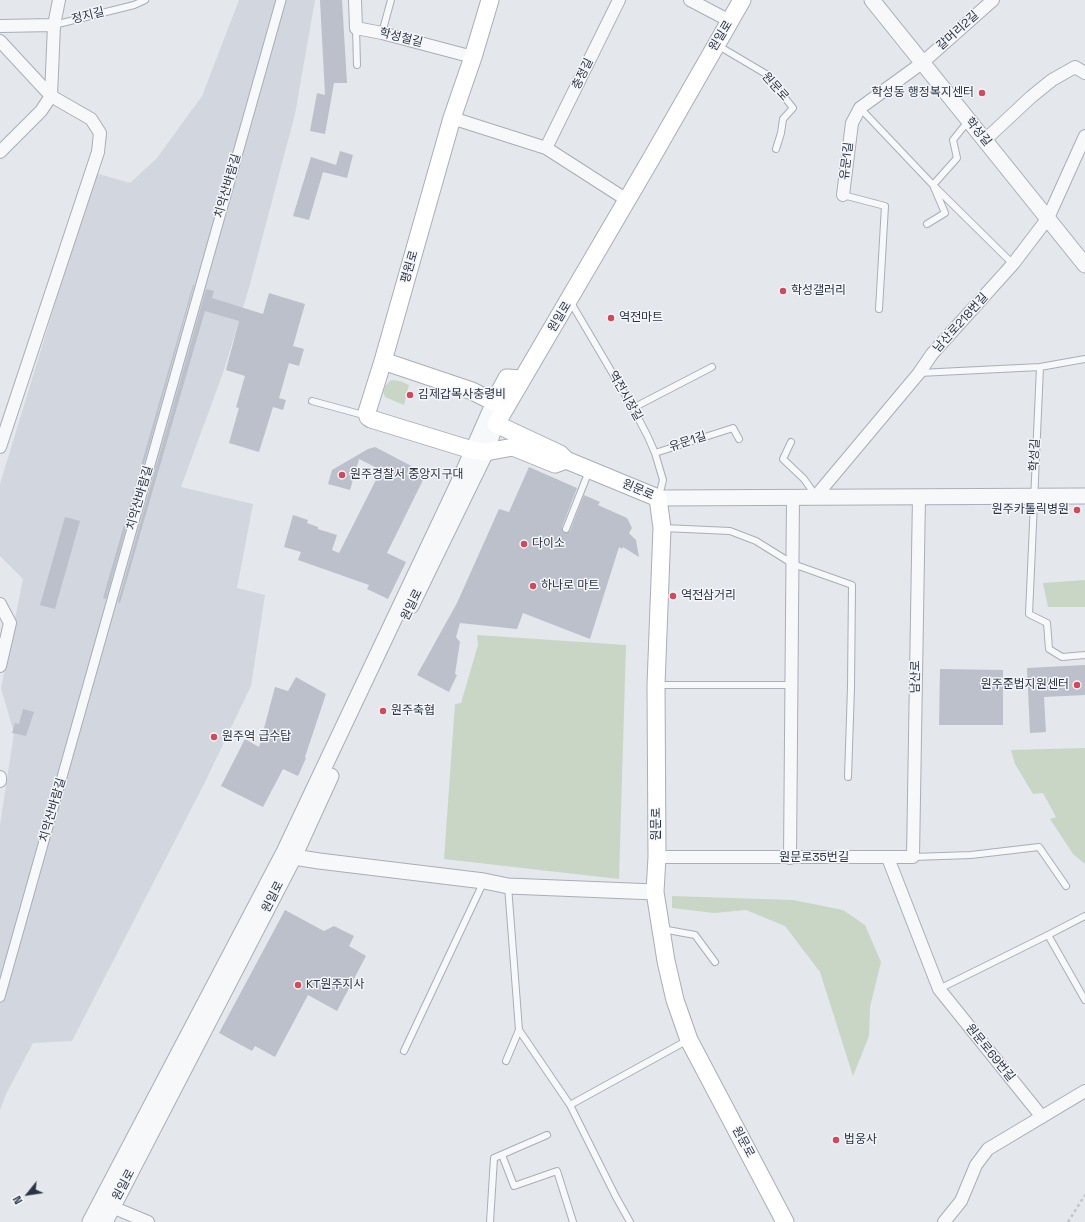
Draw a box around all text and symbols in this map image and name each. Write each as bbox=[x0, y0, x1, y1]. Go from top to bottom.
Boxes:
street label: 정지길 bbox=[70, 5, 106, 27]
street label: 갈머리2길 bbox=[934, 8, 982, 54]
street label: 원일로 bbox=[706, 18, 736, 54]
street label: 학성철길 bbox=[378, 26, 424, 50]
street label: 충정길 bbox=[569, 56, 597, 92]
street label: 원문로 bbox=[759, 70, 791, 104]
place label: 학성동 행정복지센터 bbox=[872, 86, 974, 100]
marker: 학성동 행정복지센터 bbox=[977, 88, 987, 98]
street label: 학성길 bbox=[962, 115, 994, 149]
street label: 유문1길 bbox=[838, 141, 856, 181]
street label: 치악산바람길 bbox=[212, 152, 244, 220]
street label: 평원로 bbox=[399, 249, 421, 285]
place label: 학성갤러리 bbox=[791, 284, 846, 298]
marker: 학성갤러리 bbox=[778, 286, 788, 296]
street label: 남산로218번길 bbox=[931, 290, 991, 356]
street label: 원일로 bbox=[545, 299, 575, 335]
place label: 역전마트 bbox=[619, 311, 663, 325]
marker: 역전마트 bbox=[606, 313, 616, 323]
street label: 역전시장길 bbox=[605, 368, 645, 424]
place label: 김제갑목사충령비 bbox=[418, 388, 506, 402]
marker: 김제갑목사충령비 bbox=[405, 390, 415, 400]
street label: 유문1길 bbox=[668, 429, 708, 455]
street label: 학성길 bbox=[1027, 438, 1043, 472]
street label: 치악산바람길 bbox=[124, 464, 156, 532]
place label: 원주경찰서 중앙지구대 bbox=[350, 468, 463, 482]
marker: 원주경찰서 중앙지구대 bbox=[337, 470, 347, 480]
street label: 원문로 bbox=[620, 477, 656, 503]
place label: 원주카톨릭병원 bbox=[992, 503, 1069, 517]
marker: 원주카톨릭병원 bbox=[1072, 505, 1082, 515]
place label: 다이소 bbox=[532, 537, 565, 551]
marker: 다이소 bbox=[519, 539, 529, 549]
place label: 하나로 마트 bbox=[541, 579, 599, 593]
marker: 하나로 마트 bbox=[528, 581, 538, 591]
street label: 원일로 bbox=[398, 587, 426, 623]
place label: 역전삼거리 bbox=[681, 589, 736, 603]
marker: 역전삼거리 bbox=[668, 591, 678, 601]
street label: 남산로 bbox=[909, 660, 923, 694]
place label: 원주준법지원센터 bbox=[981, 678, 1069, 692]
marker: 원주준법지원센터 bbox=[1072, 680, 1082, 690]
place label: 원주축협 bbox=[391, 704, 435, 718]
marker: 원주축협 bbox=[378, 706, 388, 716]
place label: 원주역 급수탑 bbox=[222, 730, 291, 744]
marker: 원주역 급수탑 bbox=[209, 732, 219, 742]
street label: 치악산바람길 bbox=[37, 776, 69, 844]
street label: 원문로 bbox=[650, 807, 664, 841]
street label: 원문로35번길 bbox=[779, 851, 849, 865]
street label: 원일로 bbox=[259, 879, 287, 915]
place label: KT원주지사 bbox=[306, 978, 365, 992]
marker: KT원주지사 bbox=[293, 980, 303, 990]
street label: 원문로69번길 bbox=[962, 1021, 1018, 1085]
street label: 원문로 bbox=[729, 1124, 757, 1160]
place label: 법웅사 bbox=[844, 1133, 877, 1147]
marker: 법웅사 bbox=[831, 1135, 841, 1145]
street label: 원일로 bbox=[110, 1167, 138, 1203]
north arrow bbox=[8, 1174, 48, 1214]
text: N bbox=[10, 1193, 26, 1207]

